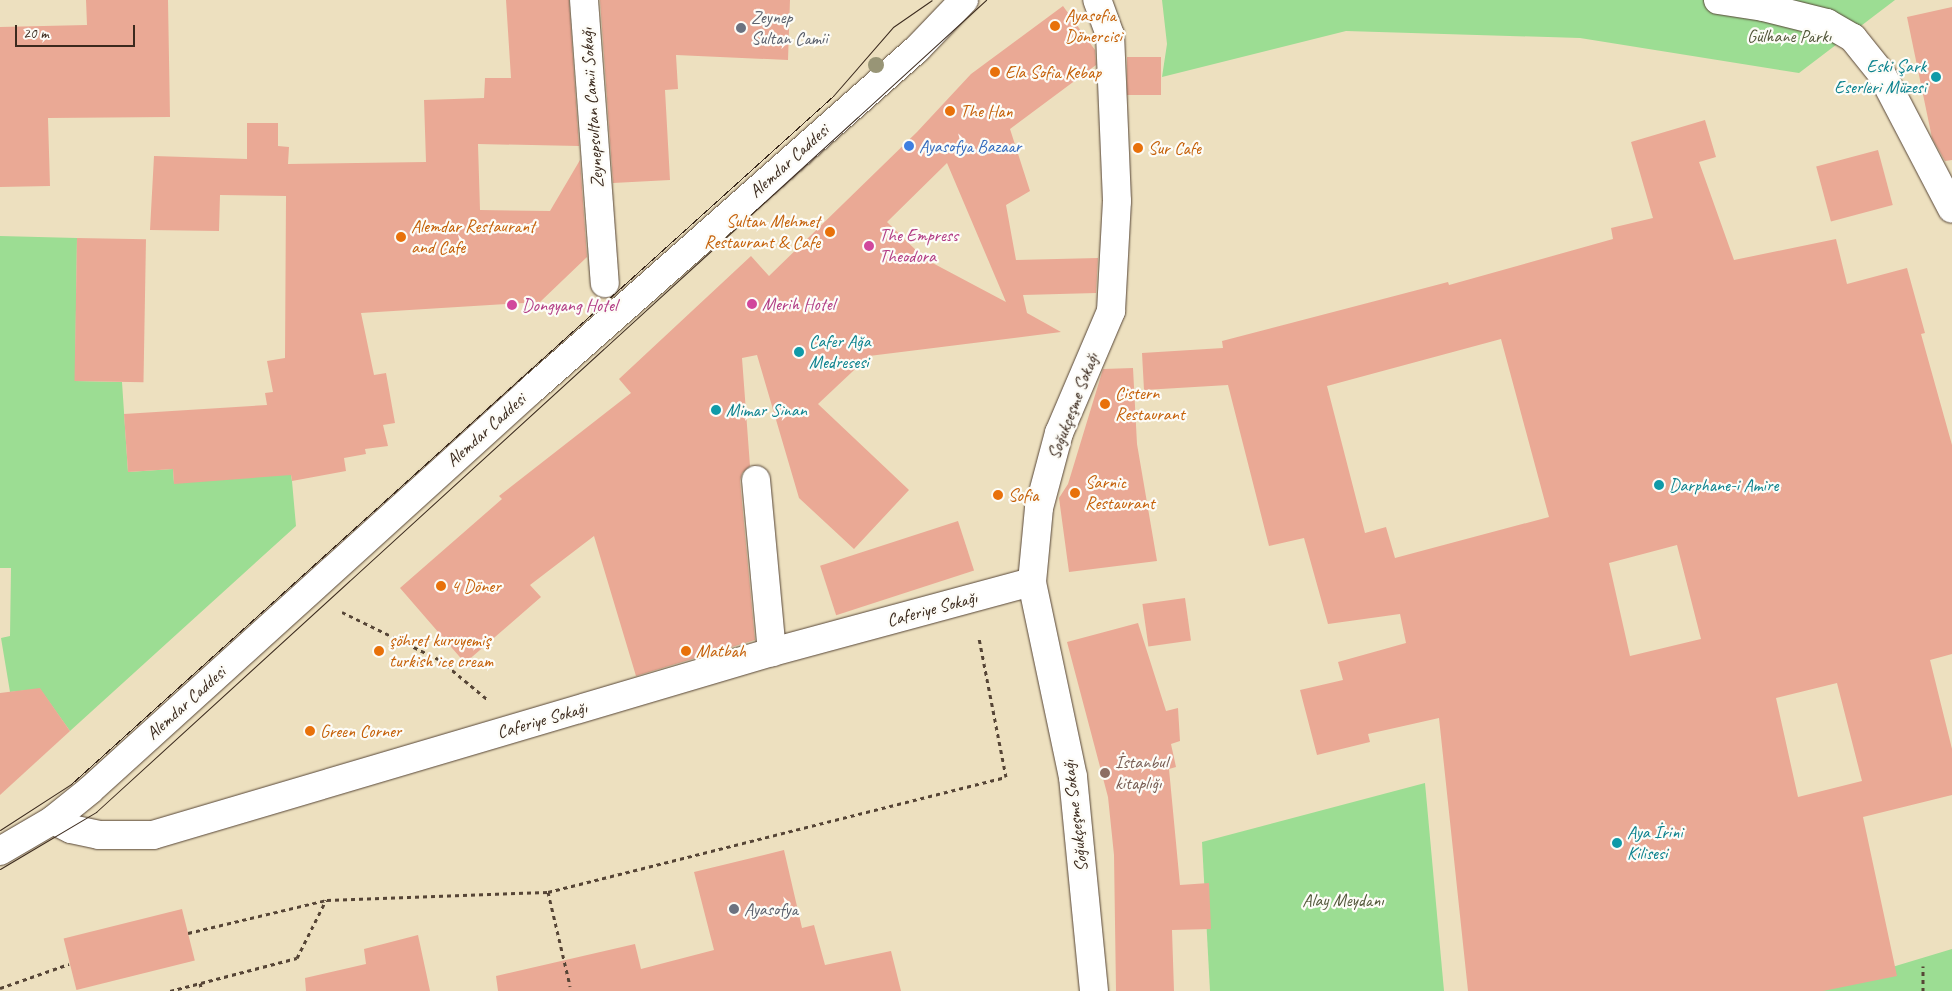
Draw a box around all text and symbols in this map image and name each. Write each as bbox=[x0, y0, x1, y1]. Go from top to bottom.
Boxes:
place label: Ayasofia Dönercisi bbox=[1065, 5, 1122, 48]
place label: Zeynep Sultan Camii bbox=[751, 7, 828, 50]
scale bar bbox=[18, 15, 138, 47]
marker: Ayasofia Dönercisi bbox=[1049, 20, 1061, 32]
marker: Zeynep Sultan Camii bbox=[735, 22, 747, 34]
text: 20 m bbox=[23, 24, 49, 43]
park label: Gülhane Parkı bbox=[1747, 25, 1831, 47]
street label: Zeynepsultan Camii Sokağı bbox=[576, 28, 608, 188]
place label: Eski Şark Eserleri Müzesi bbox=[1834, 56, 1926, 98]
place label: Ela Sofia Kebap bbox=[1005, 61, 1100, 83]
marker: Ela Sofia Kebap bbox=[989, 66, 1001, 78]
marker: Eski Şark Eserleri Müzesi bbox=[1930, 71, 1942, 83]
place label: The Han bbox=[960, 100, 1013, 122]
marker: The Han bbox=[944, 105, 956, 117]
street label: Alemdar Caddesi bbox=[745, 120, 833, 202]
place label: Ayasofya Bazaar bbox=[919, 135, 1021, 157]
place label: Sur Cafe bbox=[1148, 137, 1201, 159]
marker: Ayasofya Bazaar bbox=[903, 140, 915, 152]
marker: Sur Cafe bbox=[1132, 142, 1144, 154]
place label: Sultan Mehmet Restaurant & Cafe bbox=[704, 211, 820, 253]
place label: Alemdar Restaurant and Cafe bbox=[411, 216, 535, 258]
place label: The Empress Theodora bbox=[879, 225, 957, 268]
marker: Sultan Mehmet Restaurant & Cafe bbox=[824, 226, 836, 238]
marker: Alemdar Restaurant and Cafe bbox=[395, 231, 407, 243]
marker: The Empress Theodora bbox=[863, 240, 875, 252]
place label: Merih Hotel bbox=[762, 293, 835, 315]
place label: Dongyang Hotel bbox=[522, 294, 617, 316]
marker: Merih Hotel bbox=[746, 298, 758, 310]
marker: Dongyang Hotel bbox=[506, 299, 518, 311]
place label: Cafer Ağa Medresesi bbox=[809, 331, 871, 374]
marker: Cafer Ağa Medresesi bbox=[793, 346, 805, 358]
street label: Soğukçeşme Sokağı bbox=[1043, 350, 1103, 462]
place label: Cistern Restaurant bbox=[1115, 383, 1185, 426]
street label: Alemdar Caddesi bbox=[442, 389, 530, 471]
marker: Cistern Restaurant bbox=[1099, 398, 1111, 410]
place label: Mimar Sinan bbox=[726, 399, 807, 421]
marker: Mimar Sinan bbox=[710, 404, 722, 416]
place label: Sarnic Restaurant bbox=[1085, 472, 1155, 514]
place label: Darphane-i Amire bbox=[1669, 474, 1778, 496]
marker: Darphane-i Amire bbox=[1653, 479, 1665, 491]
place label: Sofia bbox=[1008, 484, 1038, 506]
marker: Sarnic Restaurant bbox=[1069, 487, 1081, 499]
marker: Sofia bbox=[992, 489, 1004, 501]
place label: 4 Döner bbox=[451, 575, 501, 597]
marker: 4 Döner bbox=[435, 580, 447, 592]
street label: Caferiye Sokağı bbox=[885, 587, 979, 631]
place label: şöhret kuruyemiş turkish ice cream bbox=[389, 630, 493, 672]
place label: Matbah bbox=[696, 640, 746, 662]
marker: şöhret kuruyemiş turkish ice cream bbox=[373, 645, 385, 657]
marker: Matbah bbox=[680, 645, 692, 657]
street label: Alemdar Caddesi bbox=[142, 662, 230, 744]
street label: Caferiye Sokağı bbox=[495, 697, 589, 743]
place label: Green Corner bbox=[320, 720, 401, 742]
marker: Green Corner bbox=[304, 725, 316, 737]
place label: İstanbul kitaplığı bbox=[1115, 752, 1168, 794]
street label: Soğukçeşme Sokağı bbox=[1057, 759, 1093, 873]
marker: İstanbul kitaplığı bbox=[1099, 767, 1111, 779]
place label: Aya İrini Kilisesi bbox=[1627, 822, 1683, 864]
marker: Aya İrini Kilisesi bbox=[1611, 837, 1623, 849]
park label: Alay Meydanı bbox=[1302, 889, 1384, 911]
place label: Ayasofya bbox=[744, 898, 798, 920]
marker: Ayasofya bbox=[728, 903, 740, 915]

